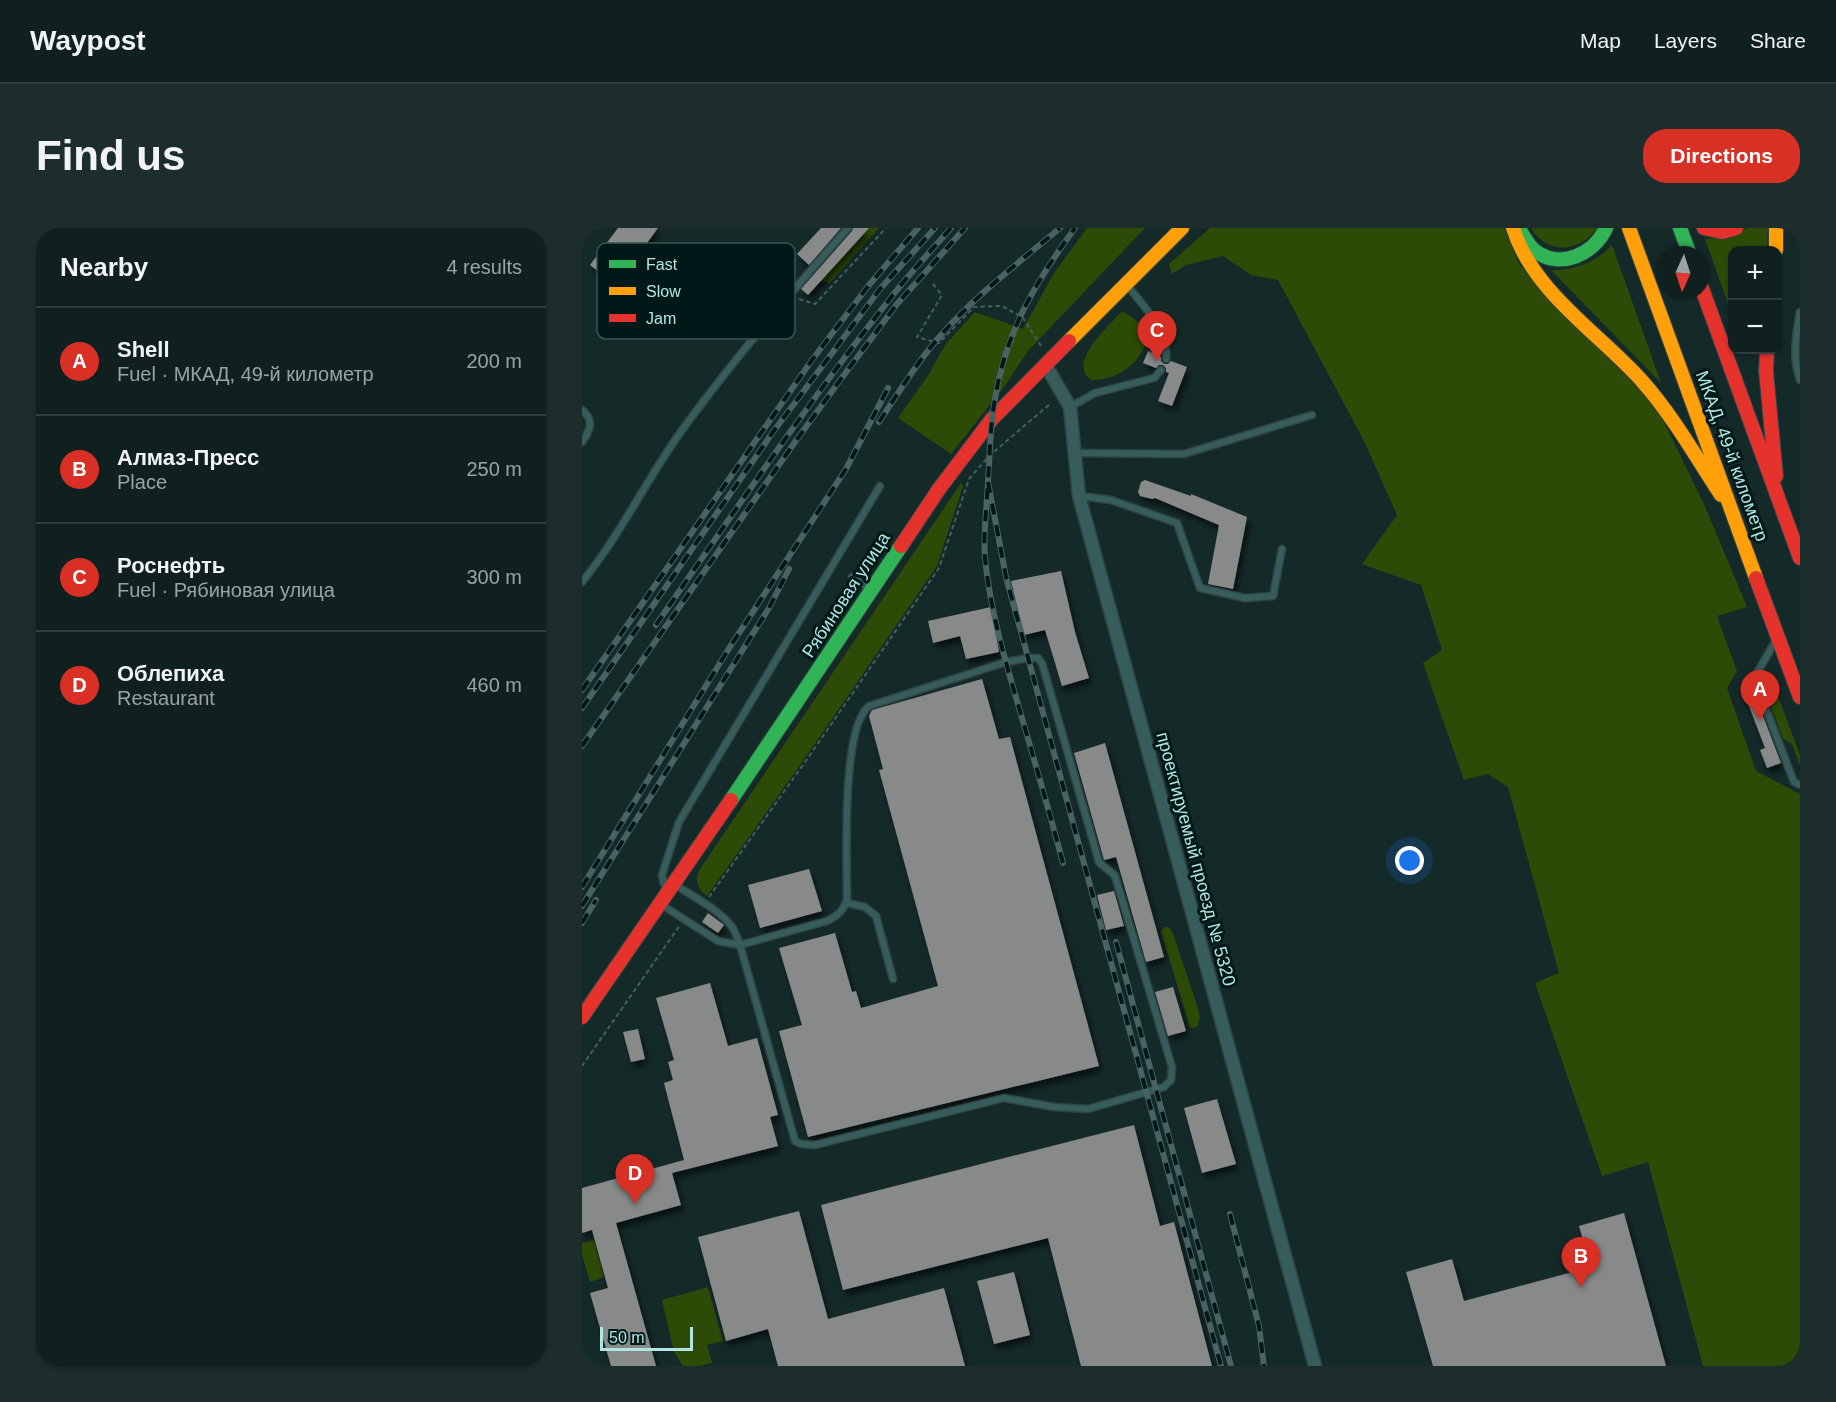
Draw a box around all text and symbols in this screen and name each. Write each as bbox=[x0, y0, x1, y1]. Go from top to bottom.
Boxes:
text: Waypost bbox=[30, 25, 146, 56]
text: Map bbox=[1580, 29, 1621, 52]
text: Layers bbox=[1654, 29, 1717, 52]
text: Share bbox=[1750, 29, 1806, 52]
button: Directions bbox=[1643, 129, 1800, 183]
text: Find us bbox=[36, 132, 185, 179]
legend bbox=[597, 243, 795, 339]
north arrow bbox=[1656, 246, 1710, 300]
map controls bbox=[1728, 246, 1782, 354]
button: + bbox=[1728, 246, 1782, 300]
text: Nearby bbox=[60, 252, 148, 282]
text: 4 results bbox=[446, 256, 522, 278]
text: Fast bbox=[646, 256, 678, 273]
text: Slow bbox=[646, 283, 681, 300]
button: − bbox=[1728, 300, 1782, 354]
text: Jam bbox=[646, 310, 676, 327]
pin: C bbox=[1138, 312, 1176, 361]
text: Shell bbox=[117, 337, 170, 362]
text: A bbox=[72, 350, 87, 372]
text: 200 m bbox=[466, 350, 522, 372]
text: Fuel · МКАД, 49-й километр bbox=[117, 363, 374, 385]
street label: МКАД, 49-й километр bbox=[1692, 368, 1772, 544]
text: Алмаз-Пресс bbox=[117, 445, 259, 470]
text: B bbox=[72, 458, 87, 480]
text: 250 m bbox=[466, 458, 522, 480]
text: Place bbox=[117, 471, 167, 493]
street label: Рябиновая улица bbox=[798, 528, 894, 661]
text: Роснефть bbox=[117, 553, 225, 578]
text: C bbox=[72, 566, 87, 588]
text: 300 m bbox=[466, 566, 522, 588]
text: Fuel · Рябиновая улица bbox=[117, 579, 335, 601]
text: Облепиха bbox=[117, 661, 224, 686]
pin: A bbox=[1740, 670, 1780, 720]
text: D bbox=[72, 674, 87, 696]
text: 460 m bbox=[466, 674, 522, 696]
text: Restaurant bbox=[117, 687, 215, 709]
street label: проектируемый проезд № 5320 bbox=[1152, 730, 1240, 988]
your location bbox=[1395, 846, 1424, 875]
pin: D bbox=[616, 1154, 654, 1204]
pin: B bbox=[1562, 1238, 1600, 1287]
scale bar bbox=[600, 1324, 693, 1352]
text: 50 m bbox=[609, 1329, 645, 1346]

